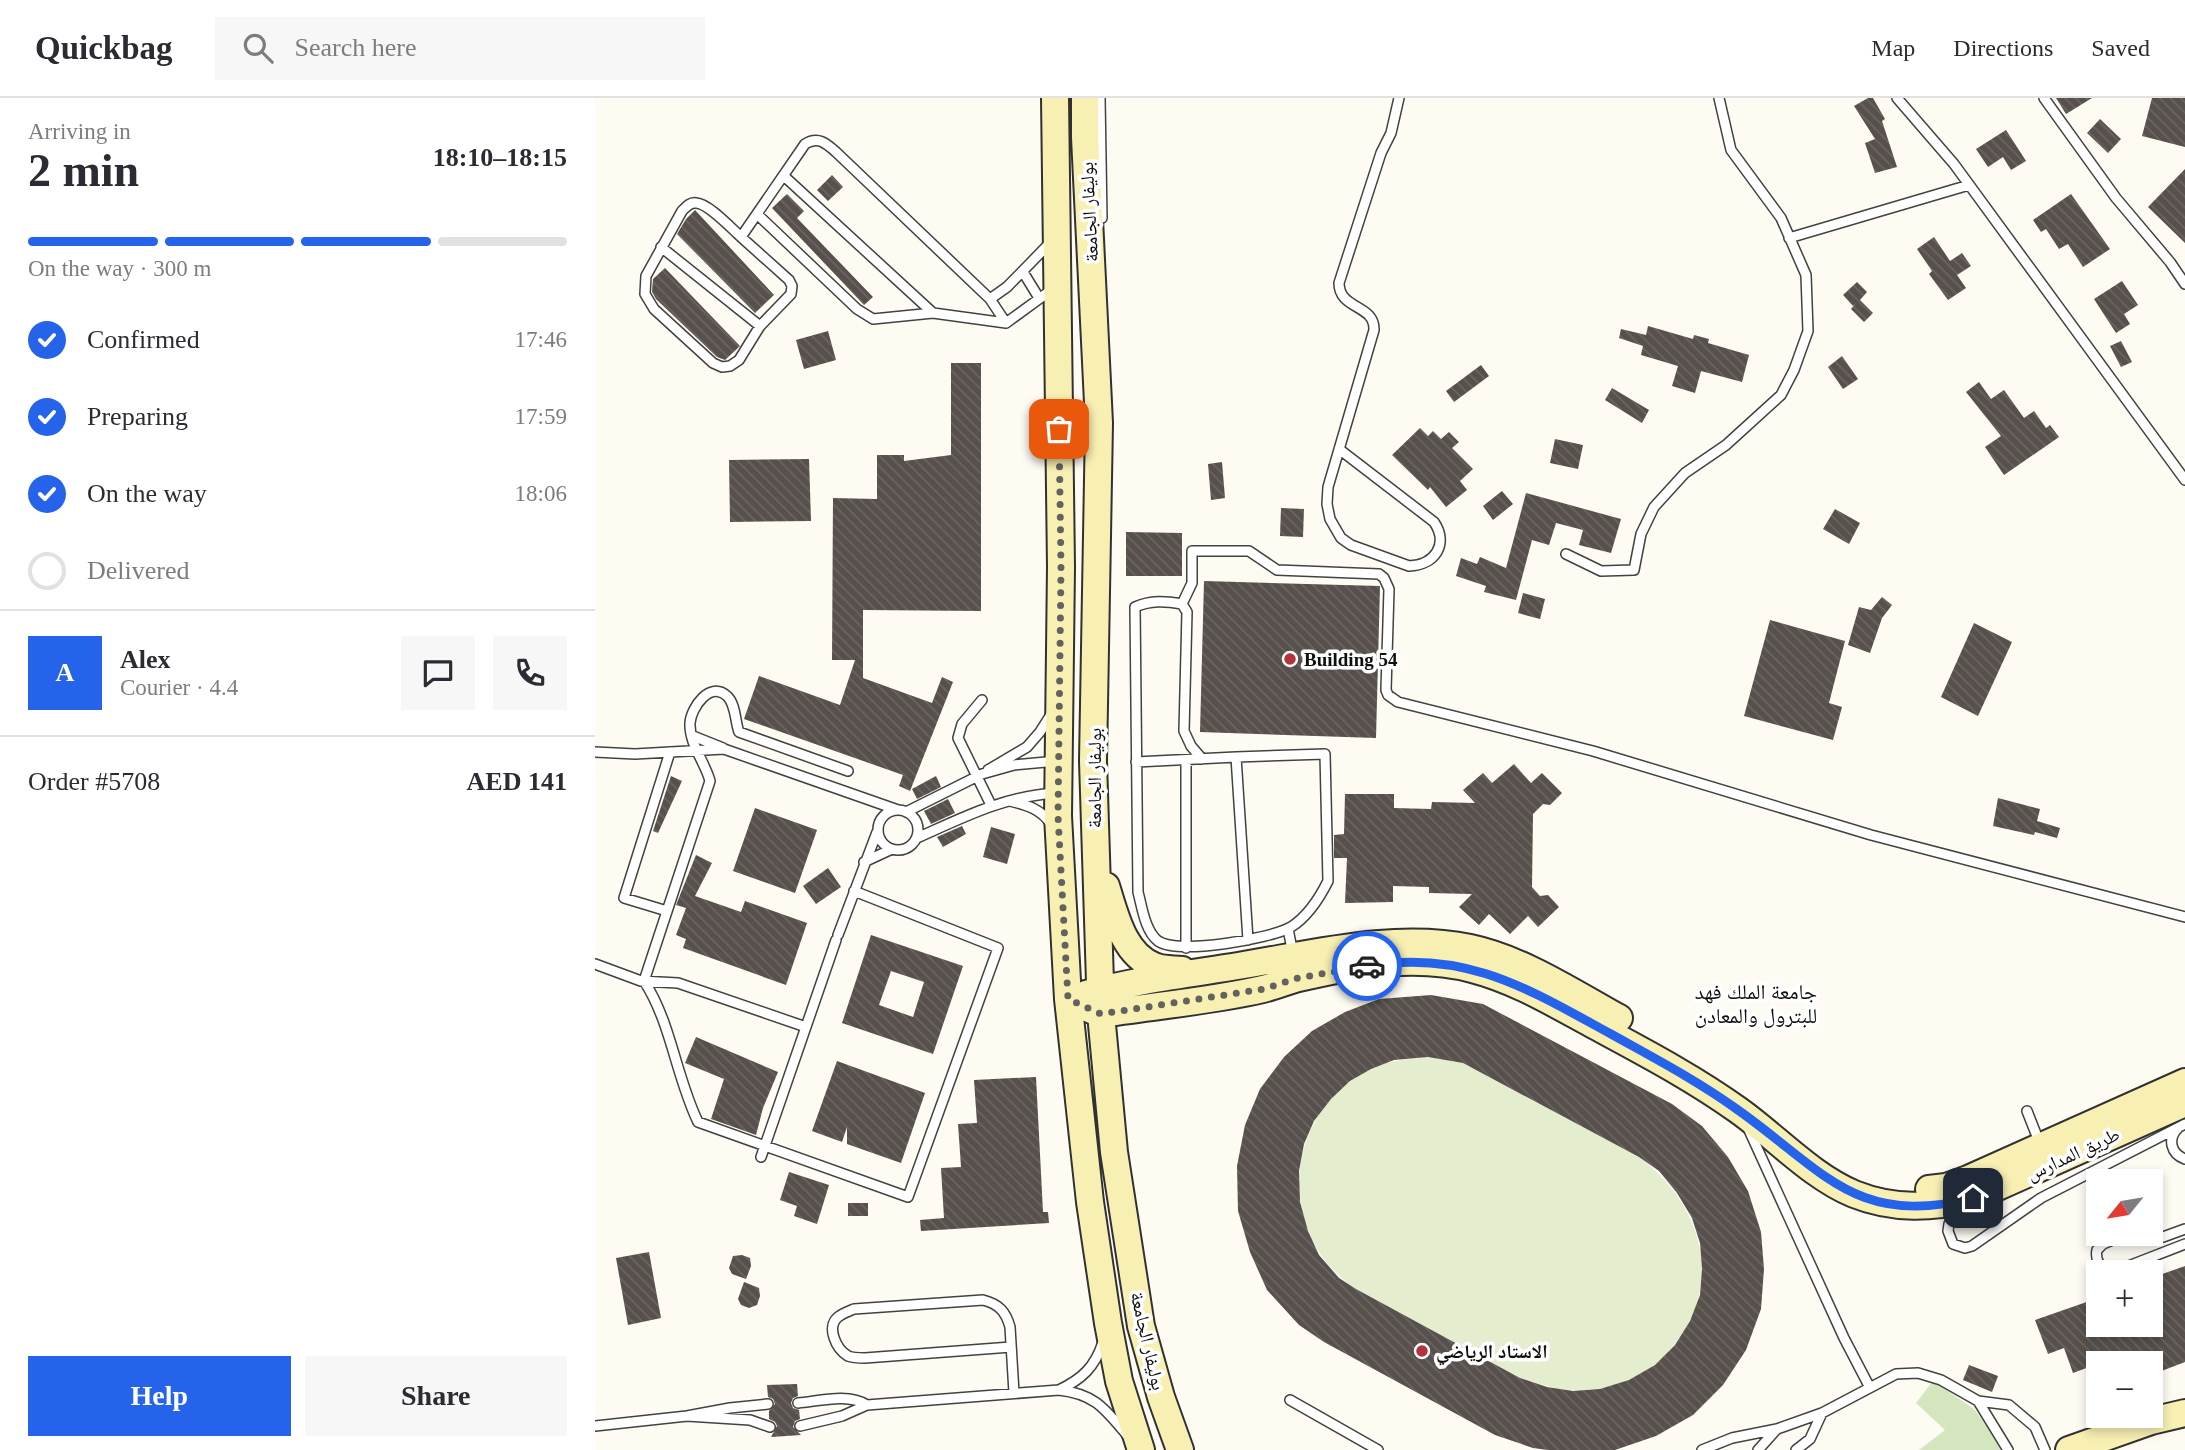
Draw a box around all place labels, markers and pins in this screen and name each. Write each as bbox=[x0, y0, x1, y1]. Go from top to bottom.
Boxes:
pin bbox=[1029, 399, 1089, 459]
place label: Building 54 bbox=[1304, 649, 1398, 670]
marker: Building 54 bbox=[1282, 651, 1298, 667]
pin bbox=[1943, 1168, 2003, 1228]
place label: الاستاد الرياضي bbox=[1436, 1341, 1548, 1366]
marker: الاستاد الرياضي bbox=[1414, 1343, 1430, 1359]

